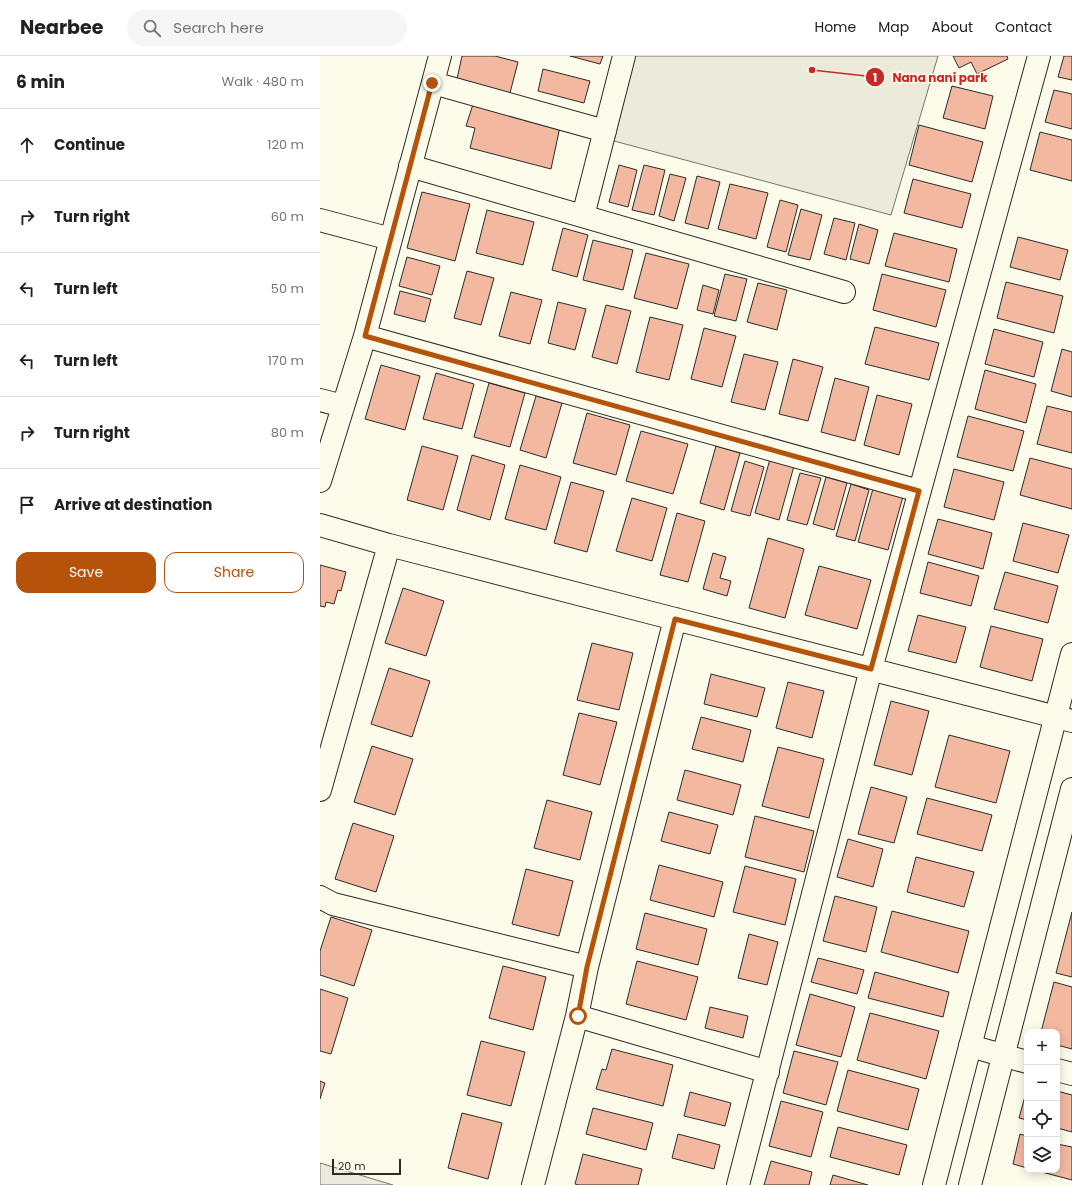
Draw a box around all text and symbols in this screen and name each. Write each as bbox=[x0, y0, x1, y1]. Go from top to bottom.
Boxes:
search box bbox=[127, 10, 407, 46]
text: Nearbee bbox=[20, 14, 103, 41]
icon: search bbox=[141, 17, 163, 39]
text: Search here bbox=[173, 17, 264, 38]
text: Home bbox=[814, 17, 856, 37]
text: Map bbox=[878, 17, 909, 37]
text: About bbox=[931, 17, 973, 37]
text: Contact bbox=[995, 17, 1052, 37]
callout: Nana nani park bbox=[865, 65, 996, 89]
text: 1 bbox=[873, 69, 877, 86]
text: Nana nani park bbox=[892, 69, 988, 86]
text: 6 min bbox=[16, 70, 65, 94]
text: Walk · 480 m bbox=[222, 72, 304, 91]
route end bbox=[423, 74, 441, 92]
icon: ahead bbox=[16, 134, 38, 156]
text: Continue bbox=[54, 134, 125, 155]
text: 120 m bbox=[267, 135, 304, 154]
icon: right bbox=[16, 206, 38, 228]
text: Turn right bbox=[54, 206, 130, 227]
text: 60 m bbox=[271, 207, 304, 226]
icon: left bbox=[16, 278, 38, 300]
text: Turn left bbox=[54, 278, 118, 299]
text: 50 m bbox=[271, 279, 304, 298]
icon: left bbox=[16, 350, 38, 372]
text: Turn left bbox=[54, 350, 118, 371]
text: 170 m bbox=[268, 351, 304, 370]
icon: right bbox=[16, 422, 38, 444]
text: Turn right bbox=[54, 422, 130, 443]
text: 80 m bbox=[271, 423, 304, 442]
icon: arrive bbox=[16, 494, 38, 516]
text: Arrive at destination bbox=[54, 494, 212, 515]
button: Save bbox=[16, 552, 156, 593]
button: Share bbox=[164, 552, 304, 593]
route start bbox=[569, 1007, 587, 1025]
map controls bbox=[1024, 1029, 1060, 1173]
button: + bbox=[1024, 1029, 1060, 1065]
button: − bbox=[1024, 1065, 1060, 1101]
button: locate bbox=[1024, 1101, 1060, 1137]
button: layers bbox=[1024, 1137, 1060, 1173]
scale bar bbox=[332, 1157, 401, 1176]
text: 20 m bbox=[338, 1158, 366, 1174]

